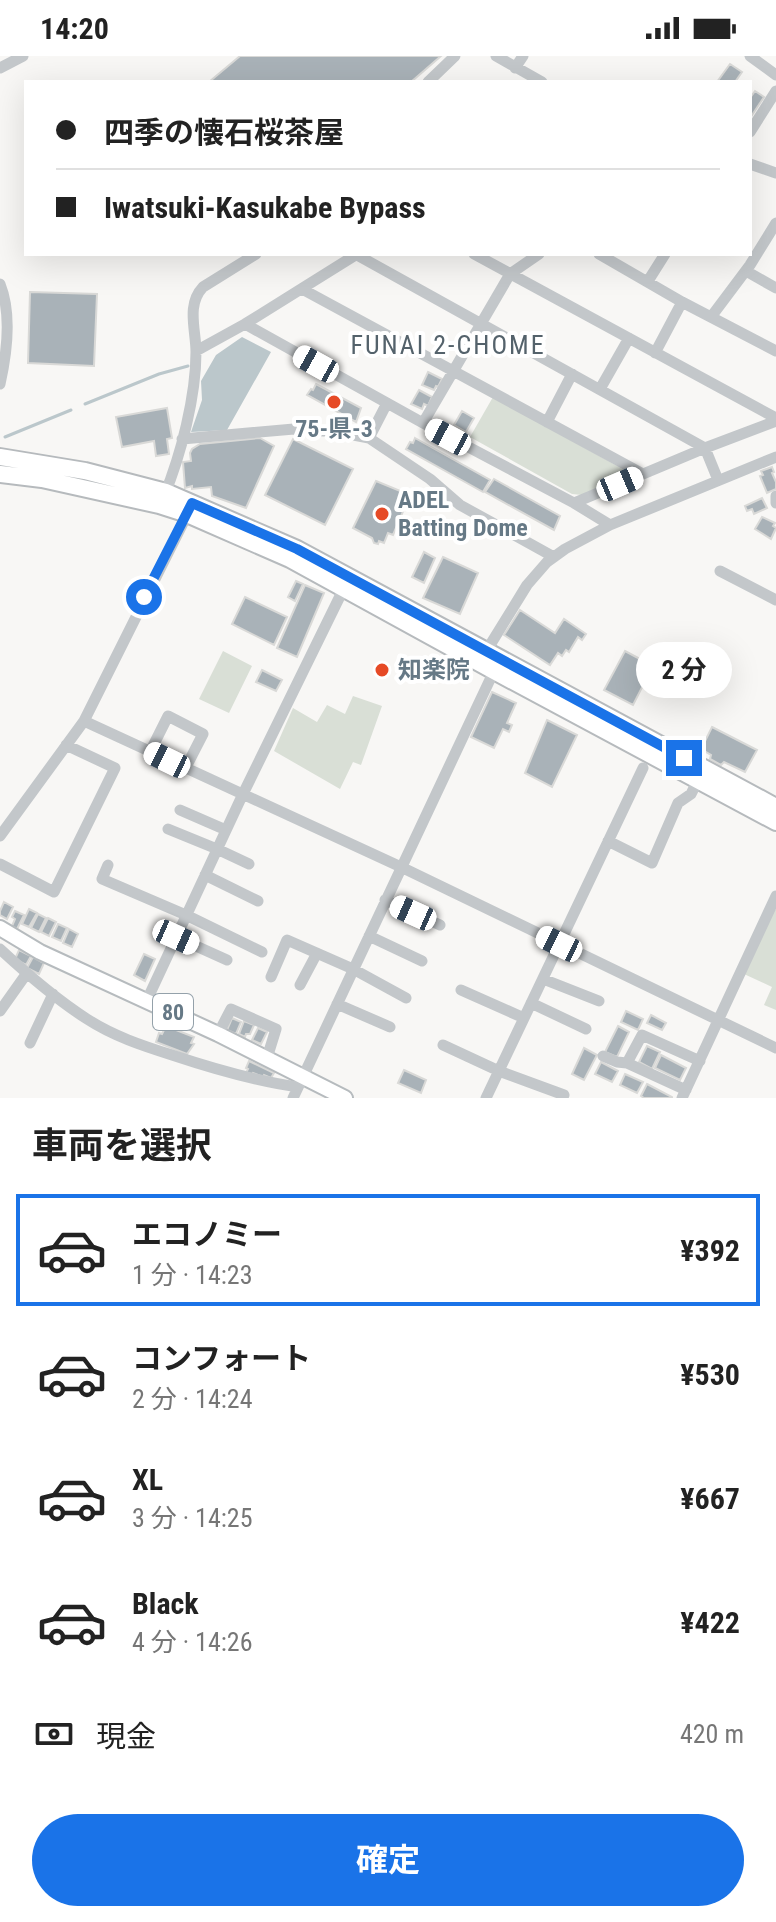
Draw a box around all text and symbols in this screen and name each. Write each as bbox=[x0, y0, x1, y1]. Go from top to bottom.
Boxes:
text: 14:20 bbox=[40, 11, 109, 46]
text: 四季の懐石桜茶屋 bbox=[104, 115, 344, 150]
text: Iwatsuki-Kasukabe Bypass bbox=[104, 190, 426, 225]
district label: FUNAI 2-CHOME bbox=[350, 330, 546, 360]
car bbox=[289, 342, 343, 386]
marker: 75-県-3 bbox=[325, 393, 343, 411]
place label: 75-県-3 bbox=[295, 415, 373, 443]
car bbox=[421, 415, 475, 459]
car bbox=[593, 464, 647, 504]
place label: ADEL Batting Dome bbox=[398, 486, 528, 542]
marker: ADEL Batting Dome bbox=[373, 505, 391, 523]
route start bbox=[126, 579, 162, 615]
callout: 2 分 bbox=[636, 642, 732, 698]
text: 2 分 bbox=[661, 655, 707, 685]
place label: 知楽院 bbox=[398, 656, 470, 684]
marker: 知楽院 bbox=[373, 661, 391, 679]
car bbox=[140, 739, 194, 781]
route end bbox=[666, 740, 702, 776]
car bbox=[386, 892, 440, 934]
car bbox=[149, 916, 203, 958]
car bbox=[532, 923, 586, 965]
road number: 80 bbox=[153, 994, 193, 1030]
text: 車両を選択 bbox=[32, 1125, 212, 1167]
icon: car bbox=[36, 1214, 108, 1286]
text: エコノミー bbox=[132, 1217, 282, 1252]
text: ¥392 bbox=[680, 1233, 740, 1268]
text: 1 分 · 14:23 bbox=[132, 1260, 252, 1290]
icon: car bbox=[36, 1338, 108, 1410]
text: コンフォート bbox=[132, 1341, 311, 1376]
text: ¥530 bbox=[680, 1357, 740, 1392]
text: 2 分 · 14:24 bbox=[132, 1384, 252, 1414]
icon: car bbox=[36, 1462, 108, 1534]
text: XL bbox=[132, 1462, 163, 1497]
text: ¥667 bbox=[680, 1481, 740, 1516]
text: 3 分 · 14:25 bbox=[132, 1503, 252, 1533]
icon: car bbox=[36, 1586, 108, 1658]
text: Black bbox=[132, 1586, 199, 1621]
text: ¥422 bbox=[680, 1605, 740, 1640]
text: 4 分 · 14:26 bbox=[132, 1627, 252, 1657]
icon: cash bbox=[32, 1712, 76, 1756]
text: 現金 bbox=[96, 1719, 156, 1754]
text: 420 m bbox=[680, 1719, 744, 1749]
button: 確定 bbox=[32, 1814, 744, 1906]

